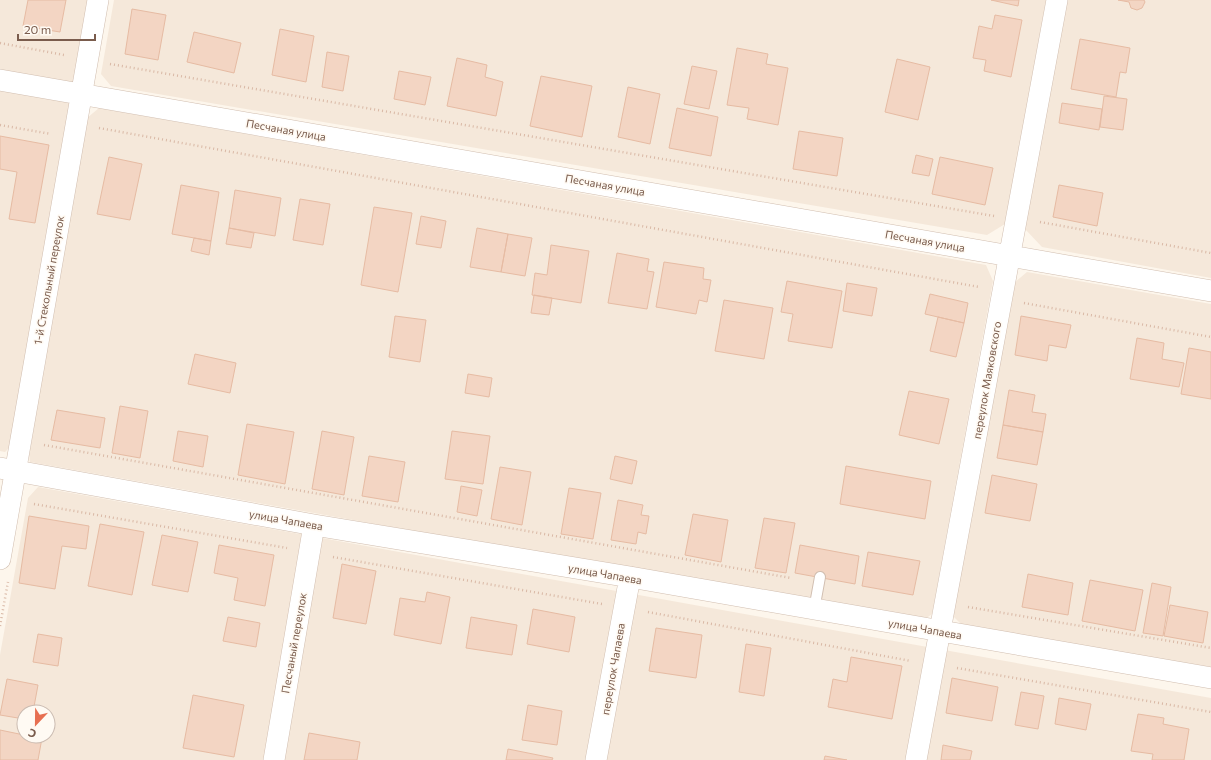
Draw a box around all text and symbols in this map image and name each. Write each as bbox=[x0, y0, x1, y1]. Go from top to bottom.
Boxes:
scale bar bbox=[18, 16, 95, 42]
text: 20 m bbox=[24, 22, 51, 36]
street label: Песчаная улица bbox=[245, 116, 327, 143]
street label: Песчаная улица bbox=[564, 171, 646, 198]
street label: 1-й Стекольный переулок bbox=[31, 214, 66, 346]
street label: Песчаная улица bbox=[884, 227, 966, 254]
street label: переулок Маяковского bbox=[970, 320, 1003, 440]
street label: улица Чапаева bbox=[248, 507, 324, 532]
street label: улица Чапаева bbox=[567, 561, 643, 586]
street label: Песчаный переулок bbox=[278, 591, 309, 694]
street label: улица Чапаева bbox=[887, 616, 963, 641]
street label: переулок Чапаева bbox=[598, 622, 627, 716]
north arrow bbox=[16, 704, 56, 744]
text: С bbox=[26, 726, 38, 741]

